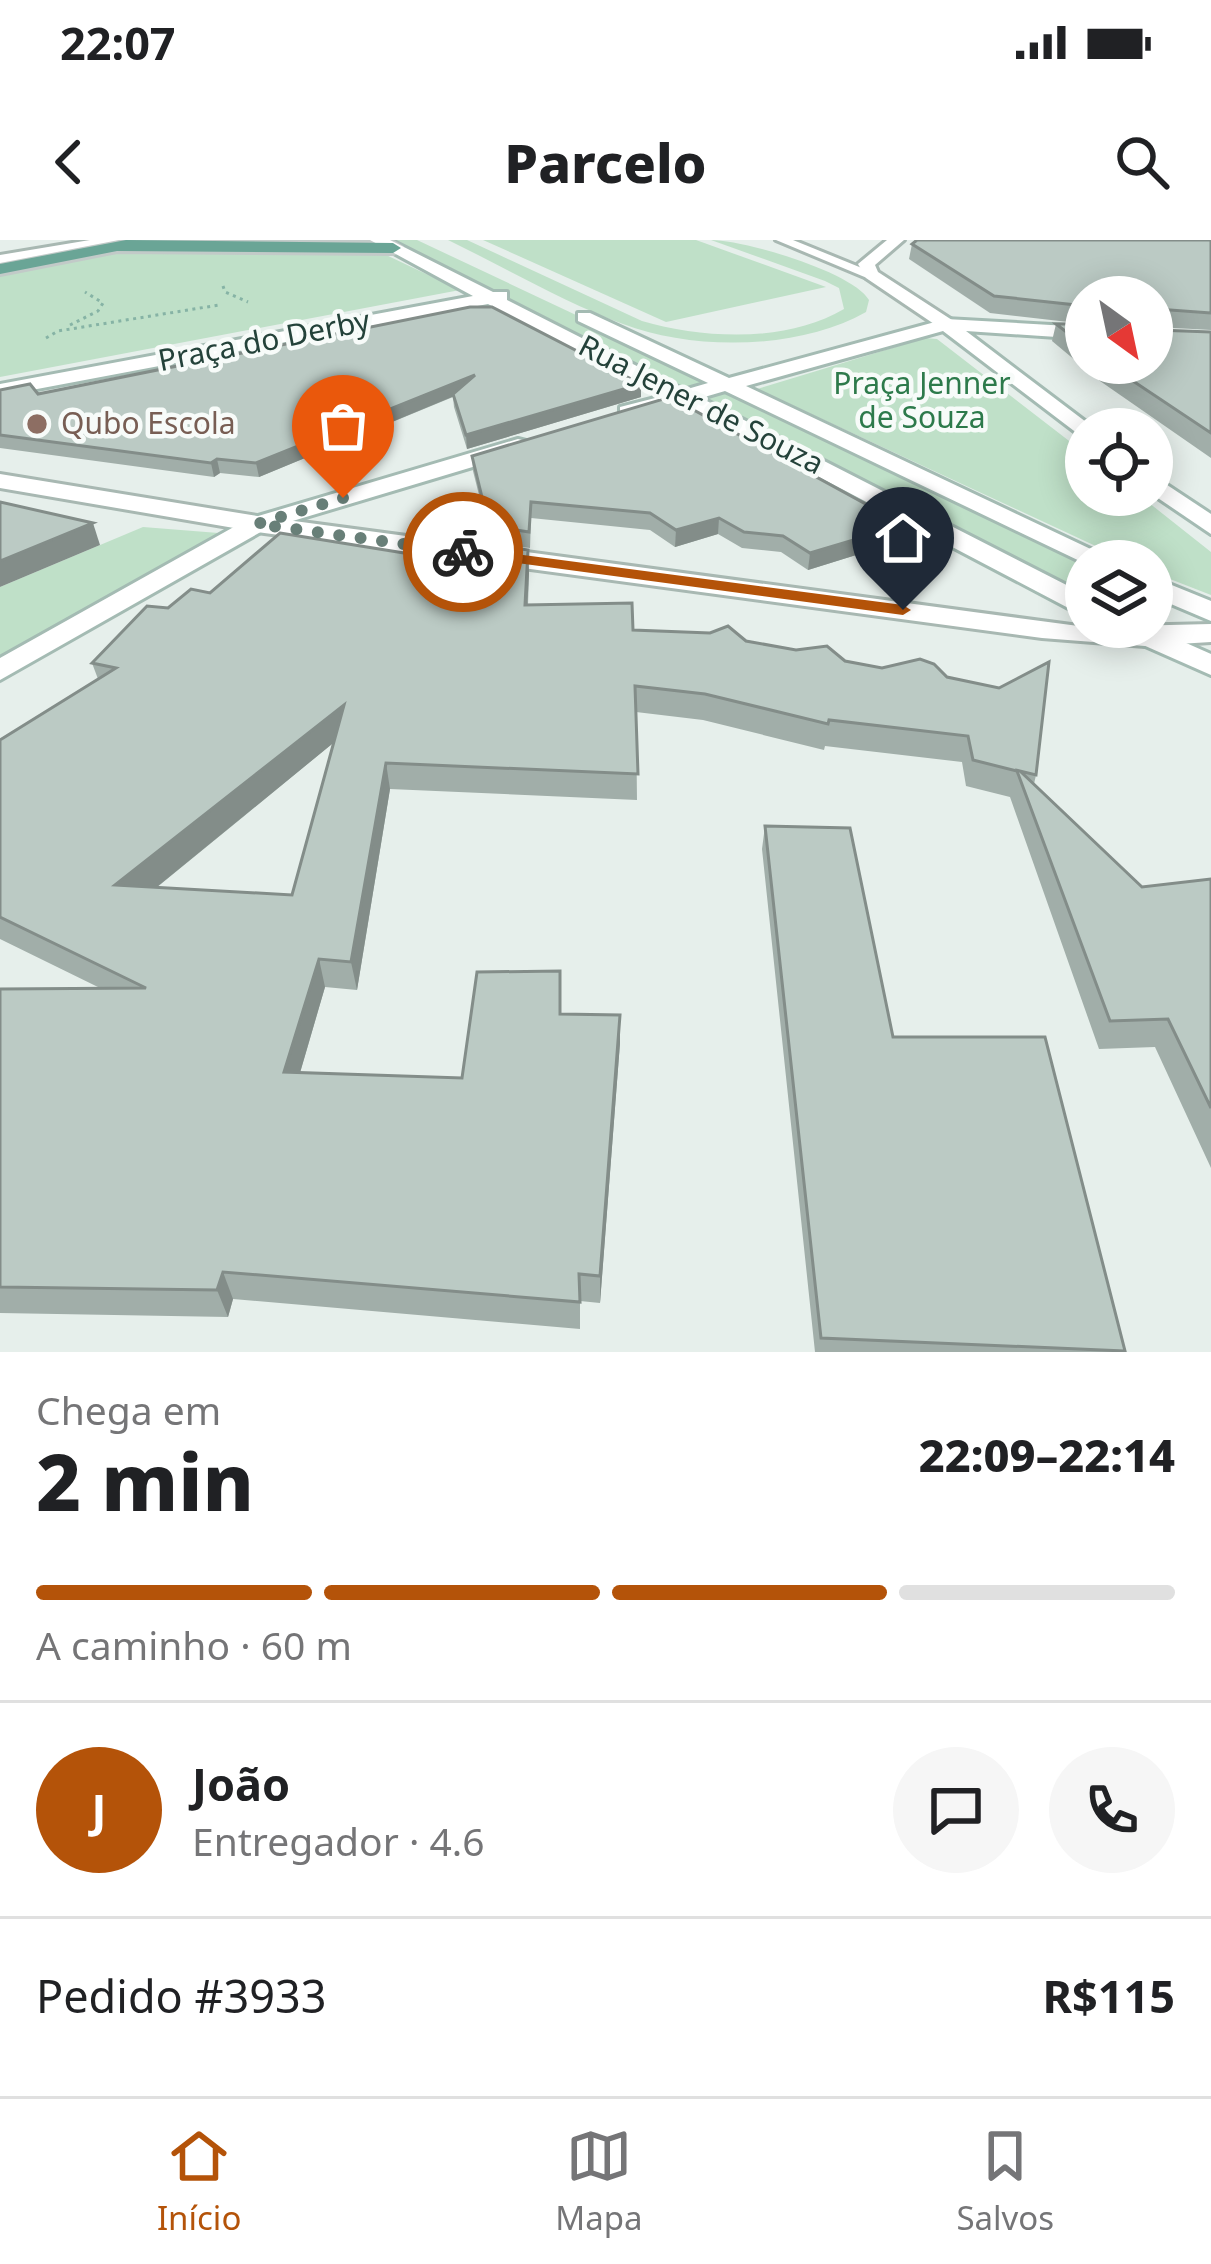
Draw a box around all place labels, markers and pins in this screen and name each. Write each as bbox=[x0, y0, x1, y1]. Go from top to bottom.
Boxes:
pin bbox=[292, 375, 394, 498]
place label: Qubo Escola bbox=[61, 402, 236, 443]
marker: Qubo Escola bbox=[24, 411, 50, 437]
pin bbox=[852, 487, 954, 610]

